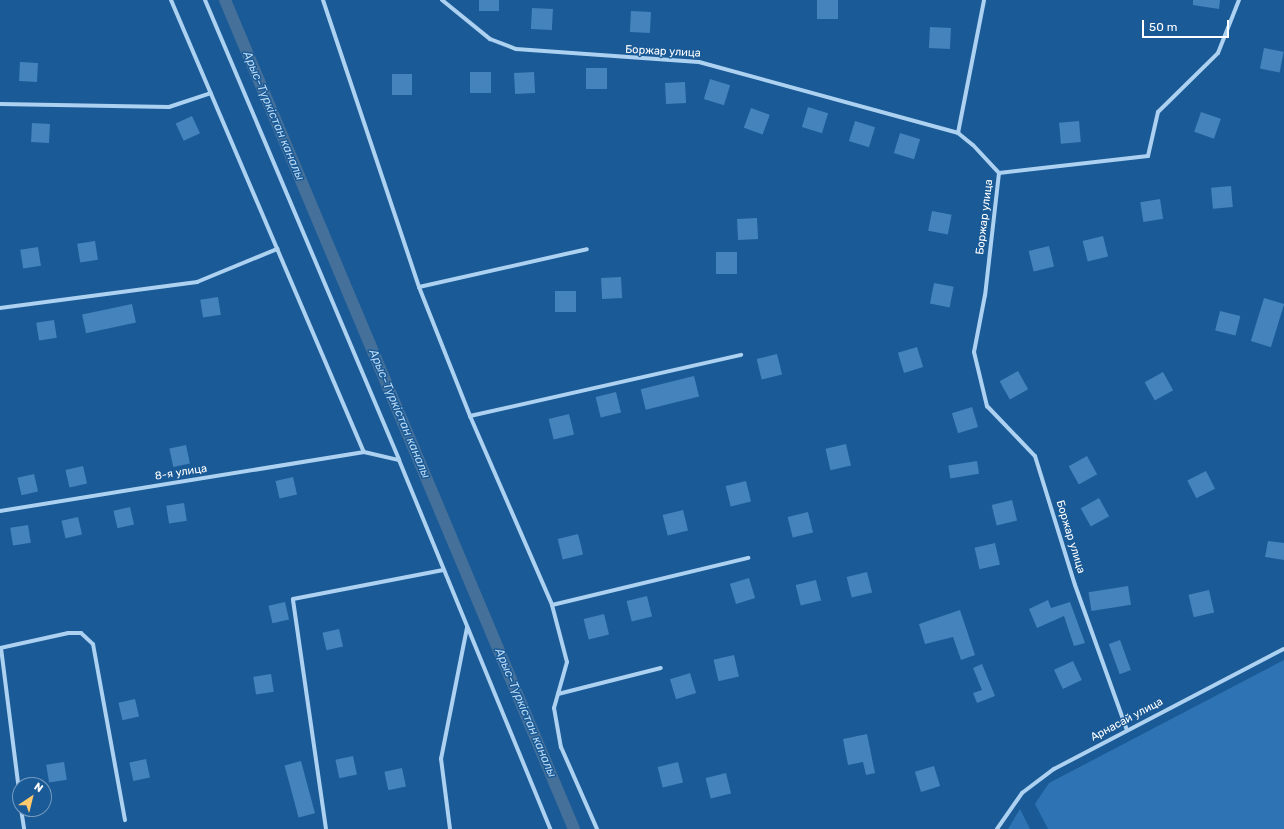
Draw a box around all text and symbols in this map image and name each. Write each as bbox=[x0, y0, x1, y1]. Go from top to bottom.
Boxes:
scale bar bbox=[1144, 12, 1231, 38]
text: 50 m bbox=[1149, 20, 1177, 34]
street label: Боржар улица bbox=[625, 43, 701, 61]
water label: Арыс-Түркістан каналы bbox=[239, 49, 307, 183]
street label: Боржар улица bbox=[974, 179, 996, 255]
water label: Арыс-Түркістан каналы bbox=[365, 347, 433, 481]
street label: 8-я улица bbox=[154, 462, 208, 484]
street label: Боржар улица bbox=[1053, 499, 1087, 575]
water label: Арыс-Түркістан каналы bbox=[491, 646, 559, 780]
street label: Арнасай улица bbox=[1089, 695, 1165, 745]
north arrow bbox=[12, 777, 52, 817]
text: N bbox=[32, 780, 46, 795]

